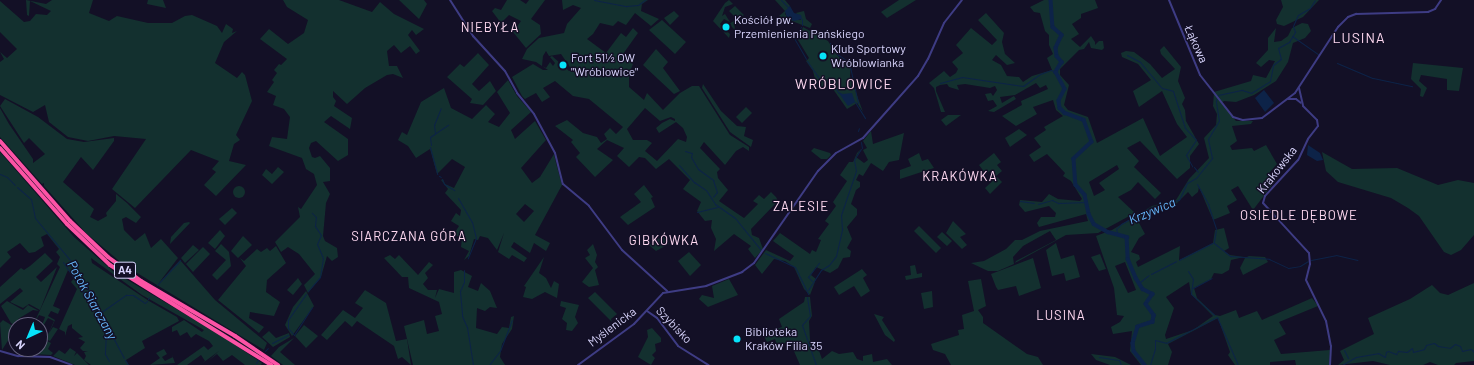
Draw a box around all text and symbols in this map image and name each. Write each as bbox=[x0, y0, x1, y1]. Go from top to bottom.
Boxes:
place label: Kościół pw. Przemienienia Pańskiego bbox=[734, 13, 864, 41]
district label: NIEBYŁA bbox=[461, 19, 519, 35]
marker: Kościół pw. Przemienienia Pańskiego bbox=[721, 22, 731, 32]
street label: Łąkowa bbox=[1181, 23, 1211, 65]
district label: LUSINA bbox=[1333, 30, 1385, 46]
place label: Klub Sportowy Wróblowianka bbox=[831, 42, 906, 70]
place label: Fort 51½ OW "Wróblowice" bbox=[571, 51, 638, 79]
marker: Klub Sportowy Wróblowianka bbox=[818, 51, 828, 61]
marker: Fort 51½ OW "Wróblowice" bbox=[558, 60, 568, 70]
district label: WRÓBLOWICE bbox=[795, 76, 893, 92]
street label: Krakowska bbox=[1254, 144, 1300, 196]
district label: KRAKÓWKA bbox=[922, 168, 998, 184]
water label: Krzywica bbox=[1126, 194, 1178, 228]
district label: ZALESIE bbox=[773, 198, 829, 214]
district label: OSIEDLE DĘBOWE bbox=[1240, 207, 1358, 223]
district label: SIARCZANA GÓRA bbox=[351, 228, 467, 244]
district label: GIBKÓWKA bbox=[629, 232, 699, 248]
water label: Potok Siarczany bbox=[64, 258, 120, 342]
road number: A4 bbox=[113, 261, 137, 279]
street label: Myślenicka bbox=[585, 304, 639, 350]
street label: Szybisko bbox=[653, 304, 695, 346]
district label: LUSINA bbox=[1036, 307, 1086, 323]
north arrow bbox=[8, 317, 48, 357]
place label: Biblioteka Kraków Filia 35 bbox=[745, 325, 822, 353]
marker: Biblioteka Kraków Filia 35 bbox=[732, 334, 742, 344]
text: N bbox=[13, 338, 27, 352]

